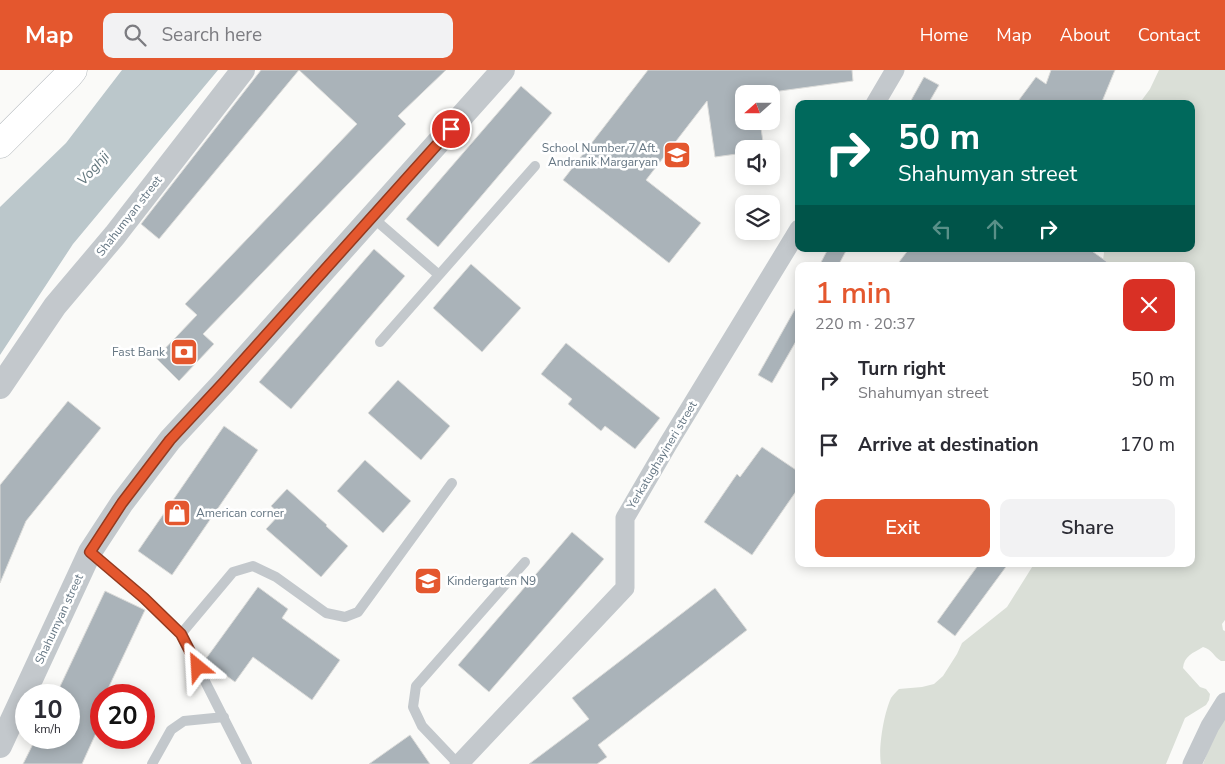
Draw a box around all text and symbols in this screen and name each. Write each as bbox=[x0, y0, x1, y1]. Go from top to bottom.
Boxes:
search box bbox=[103, 13, 453, 58]
text: Map bbox=[25, 19, 73, 51]
icon: search bbox=[121, 21, 149, 49]
text: Search here bbox=[161, 22, 262, 48]
text: Home bbox=[920, 23, 968, 47]
text: Map bbox=[996, 23, 1032, 47]
text: About bbox=[1060, 23, 1110, 47]
text: Contact bbox=[1138, 23, 1200, 47]
north arrow bbox=[735, 85, 780, 130]
map controls bbox=[735, 85, 780, 240]
pin bbox=[430, 108, 472, 150]
text: 50 m bbox=[898, 114, 980, 161]
icon: arrive bbox=[437, 115, 465, 143]
icon: right bbox=[815, 120, 880, 185]
place label: School Number 7 Aft. Andranik Margaryan bbox=[542, 140, 658, 170]
school or university icon: School Number 7 Aft. Andranik Margaryan bbox=[662, 140, 692, 170]
button: sound bbox=[735, 140, 780, 185]
water label: Voghji bbox=[73, 147, 114, 189]
text: Shahumyan street bbox=[898, 159, 1077, 189]
street label: Shahumyan street bbox=[93, 172, 166, 259]
button: layers bbox=[735, 195, 780, 240]
icon: left bbox=[928, 215, 956, 243]
icon: ahead bbox=[981, 215, 1009, 243]
icon: right bbox=[1034, 215, 1062, 243]
text: 1 min bbox=[815, 273, 891, 314]
button: close bbox=[1123, 279, 1175, 331]
text: 220 m · 20:37 bbox=[815, 313, 916, 335]
bank icon: Fast Bank bbox=[169, 337, 199, 367]
place label: Fast Bank bbox=[112, 344, 166, 360]
text: Turn right bbox=[858, 356, 945, 382]
icon: right bbox=[815, 366, 843, 394]
text: 50 m bbox=[1131, 367, 1175, 393]
text: Shahumyan street bbox=[858, 382, 988, 404]
street label: Yerkatughayineri street bbox=[623, 397, 701, 513]
icon: arrive bbox=[815, 431, 843, 459]
text: Arrive at destination bbox=[858, 432, 1039, 458]
text: 170 m bbox=[1120, 432, 1175, 458]
shop icon: American corner bbox=[162, 498, 192, 528]
button: Exit bbox=[815, 499, 990, 557]
button: Share bbox=[1000, 499, 1175, 557]
place label: American corner bbox=[196, 505, 285, 521]
school or university icon: Kindergarten N9 bbox=[413, 566, 443, 596]
street label: Shahumyan street bbox=[31, 571, 87, 667]
place label: Kindergarten N9 bbox=[447, 573, 536, 589]
position arrow bbox=[171, 640, 223, 692]
speed limit sign: 20 bbox=[90, 684, 155, 749]
text: 10 bbox=[32, 693, 63, 727]
text: km/h bbox=[34, 721, 61, 737]

